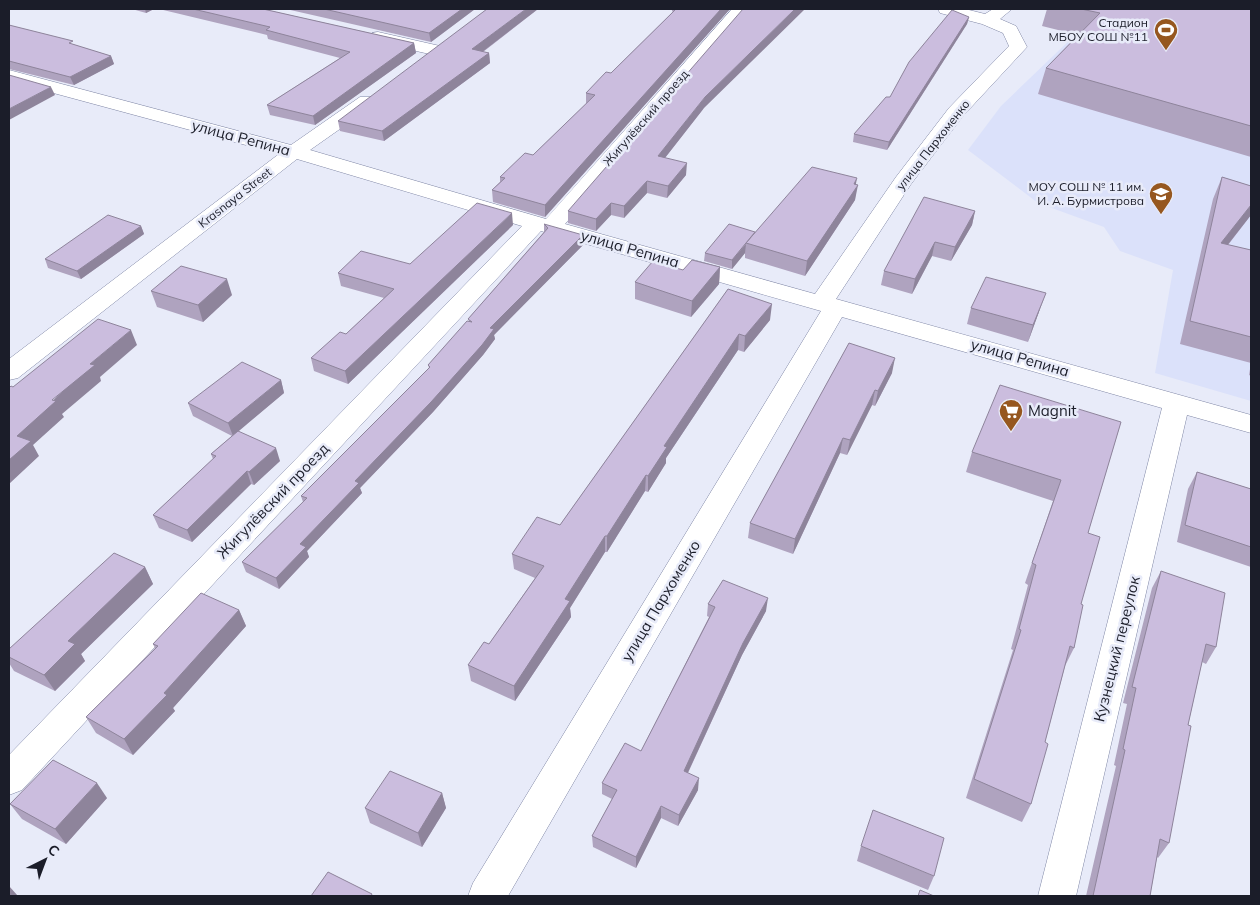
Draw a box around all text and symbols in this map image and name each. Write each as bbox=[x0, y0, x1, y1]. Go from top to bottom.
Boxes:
place label: Стадион МБОУ СОШ №11 bbox=[1049, 15, 1148, 44]
sports icon: Стадион МБОУ СОШ №11 bbox=[1153, 17, 1179, 51]
street label: Жигулёвский проезд bbox=[600, 67, 691, 169]
street label: улица Пархоменко bbox=[893, 97, 973, 193]
street label: улица Репина bbox=[190, 115, 293, 160]
street label: Krasnaya Street bbox=[195, 164, 274, 231]
place label: МОУ СОШ № 11 им. И. А. Бурмистрова bbox=[1028, 179, 1144, 208]
school or university icon: МОУ СОШ № 11 им. И. А. Бурмистрова bbox=[1148, 181, 1174, 215]
street label: улица Репина bbox=[579, 225, 682, 272]
street label: улица Репина bbox=[969, 334, 1072, 381]
supermarket icon: Magnit bbox=[998, 398, 1024, 432]
place label: Magnit bbox=[1028, 401, 1077, 420]
street label: Жигулёвский проезд bbox=[213, 439, 333, 562]
street label: улица Пархоменко bbox=[617, 537, 704, 665]
street label: Кузнецкий переулок bbox=[1089, 573, 1144, 724]
north arrow bbox=[20, 835, 70, 885]
text: С bbox=[44, 840, 63, 860]

